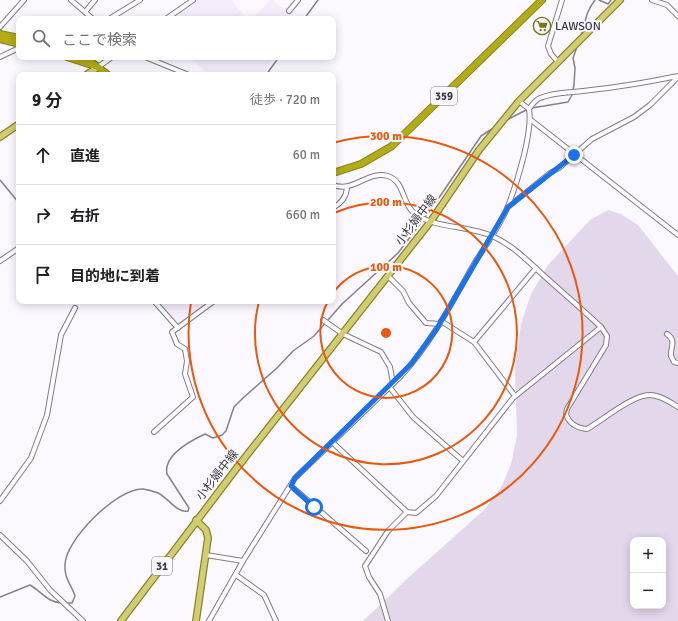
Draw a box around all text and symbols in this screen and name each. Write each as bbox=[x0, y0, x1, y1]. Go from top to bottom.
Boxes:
search box bbox=[16, 16, 336, 60]
supermarket icon: LAWSON bbox=[532, 16, 552, 36]
place label: LAWSON bbox=[555, 19, 601, 34]
icon: search bbox=[30, 27, 52, 49]
text: ここで検索 bbox=[62, 31, 137, 49]
road number: 359 bbox=[431, 87, 457, 105]
text: 9 分 bbox=[32, 90, 62, 111]
text: 徒歩 · 720 m bbox=[250, 92, 320, 108]
text: 300 m bbox=[370, 129, 402, 144]
icon: ahead bbox=[32, 144, 54, 166]
route end bbox=[565, 146, 583, 164]
text: 直進 bbox=[70, 147, 100, 165]
text: 60 m bbox=[293, 147, 320, 163]
street label: 小杉婦中線 bbox=[392, 192, 440, 249]
text: 200 m bbox=[370, 195, 402, 210]
icon: right bbox=[32, 204, 54, 226]
text: 右折 bbox=[70, 207, 100, 225]
text: 660 m bbox=[286, 207, 320, 223]
text: 100 m bbox=[370, 260, 402, 275]
icon: arrive bbox=[32, 264, 54, 286]
text: 目的地に到着 bbox=[70, 267, 160, 285]
centre of rings bbox=[379, 326, 393, 340]
street label: 小杉婦中線 bbox=[193, 447, 242, 504]
route start bbox=[305, 498, 323, 516]
map controls bbox=[630, 537, 666, 609]
button: + bbox=[630, 537, 666, 573]
road number: 31 bbox=[152, 557, 172, 575]
button: − bbox=[630, 573, 666, 609]

